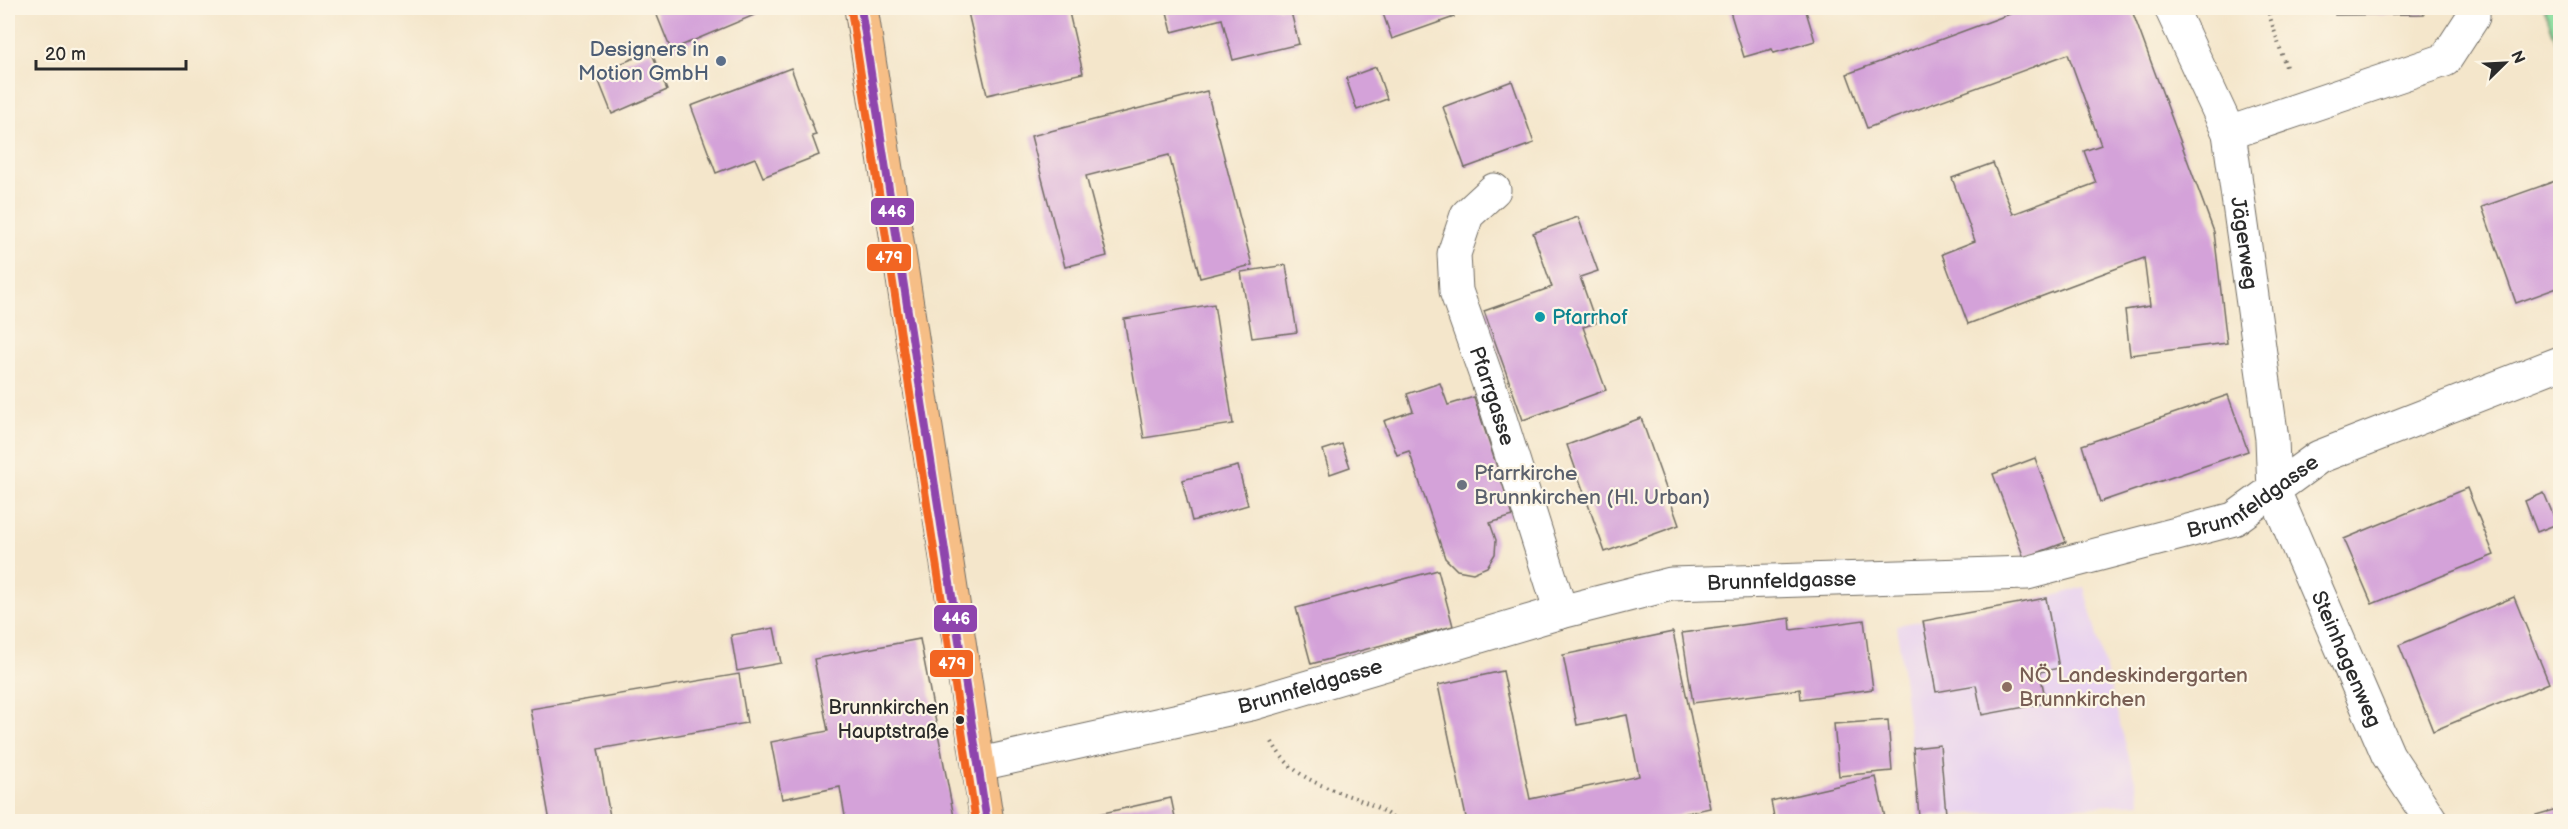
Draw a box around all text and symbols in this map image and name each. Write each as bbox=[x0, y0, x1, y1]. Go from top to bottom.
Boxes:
scale bar bbox=[36, 33, 186, 71]
north arrow bbox=[2475, 33, 2535, 93]
place label: Designers in Motion GmbH bbox=[578, 37, 709, 86]
text: 20 m bbox=[45, 44, 86, 65]
text: N bbox=[2506, 48, 2528, 67]
marker: Designers in Motion GmbH bbox=[714, 54, 728, 68]
street label: Jägerweg bbox=[2226, 195, 2263, 291]
line badge: 446 bbox=[870, 197, 915, 226]
text: 446 bbox=[878, 203, 907, 222]
line badge: 479 bbox=[866, 243, 912, 272]
text: 479 bbox=[875, 249, 903, 268]
place label: Pfarrhof bbox=[1552, 305, 1628, 330]
marker: Pfarrhof bbox=[1533, 310, 1547, 324]
street label: Pfarrgasse bbox=[1464, 343, 1520, 449]
street label: Brunnfeldgasse bbox=[2184, 449, 2323, 543]
place label: Pfarrkirche Brunnkirchen (Hl. Urban) bbox=[1474, 461, 1710, 510]
marker: Pfarrkirche Brunnkirchen (Hl. Urban) bbox=[1455, 478, 1469, 492]
street label: Brunnfeldgasse bbox=[1706, 566, 1857, 595]
street label: Steinhagenweg bbox=[2306, 587, 2387, 731]
line badge: 446 bbox=[933, 604, 978, 633]
text: 446 bbox=[942, 610, 971, 629]
line badge: 479 bbox=[929, 649, 974, 678]
street label: Brunnfeldgasse bbox=[1235, 653, 1385, 719]
text: 479 bbox=[938, 655, 966, 674]
place label: NÖ Landeskindergarten Brunnkirchen bbox=[2019, 663, 2248, 712]
marker: NÖ Landeskindergarten Brunnkirchen bbox=[2000, 680, 2014, 694]
place label: Brunnkirchen Hauptstraße bbox=[828, 696, 949, 744]
marker: Brunnkirchen Hauptstraße bbox=[954, 714, 966, 726]

